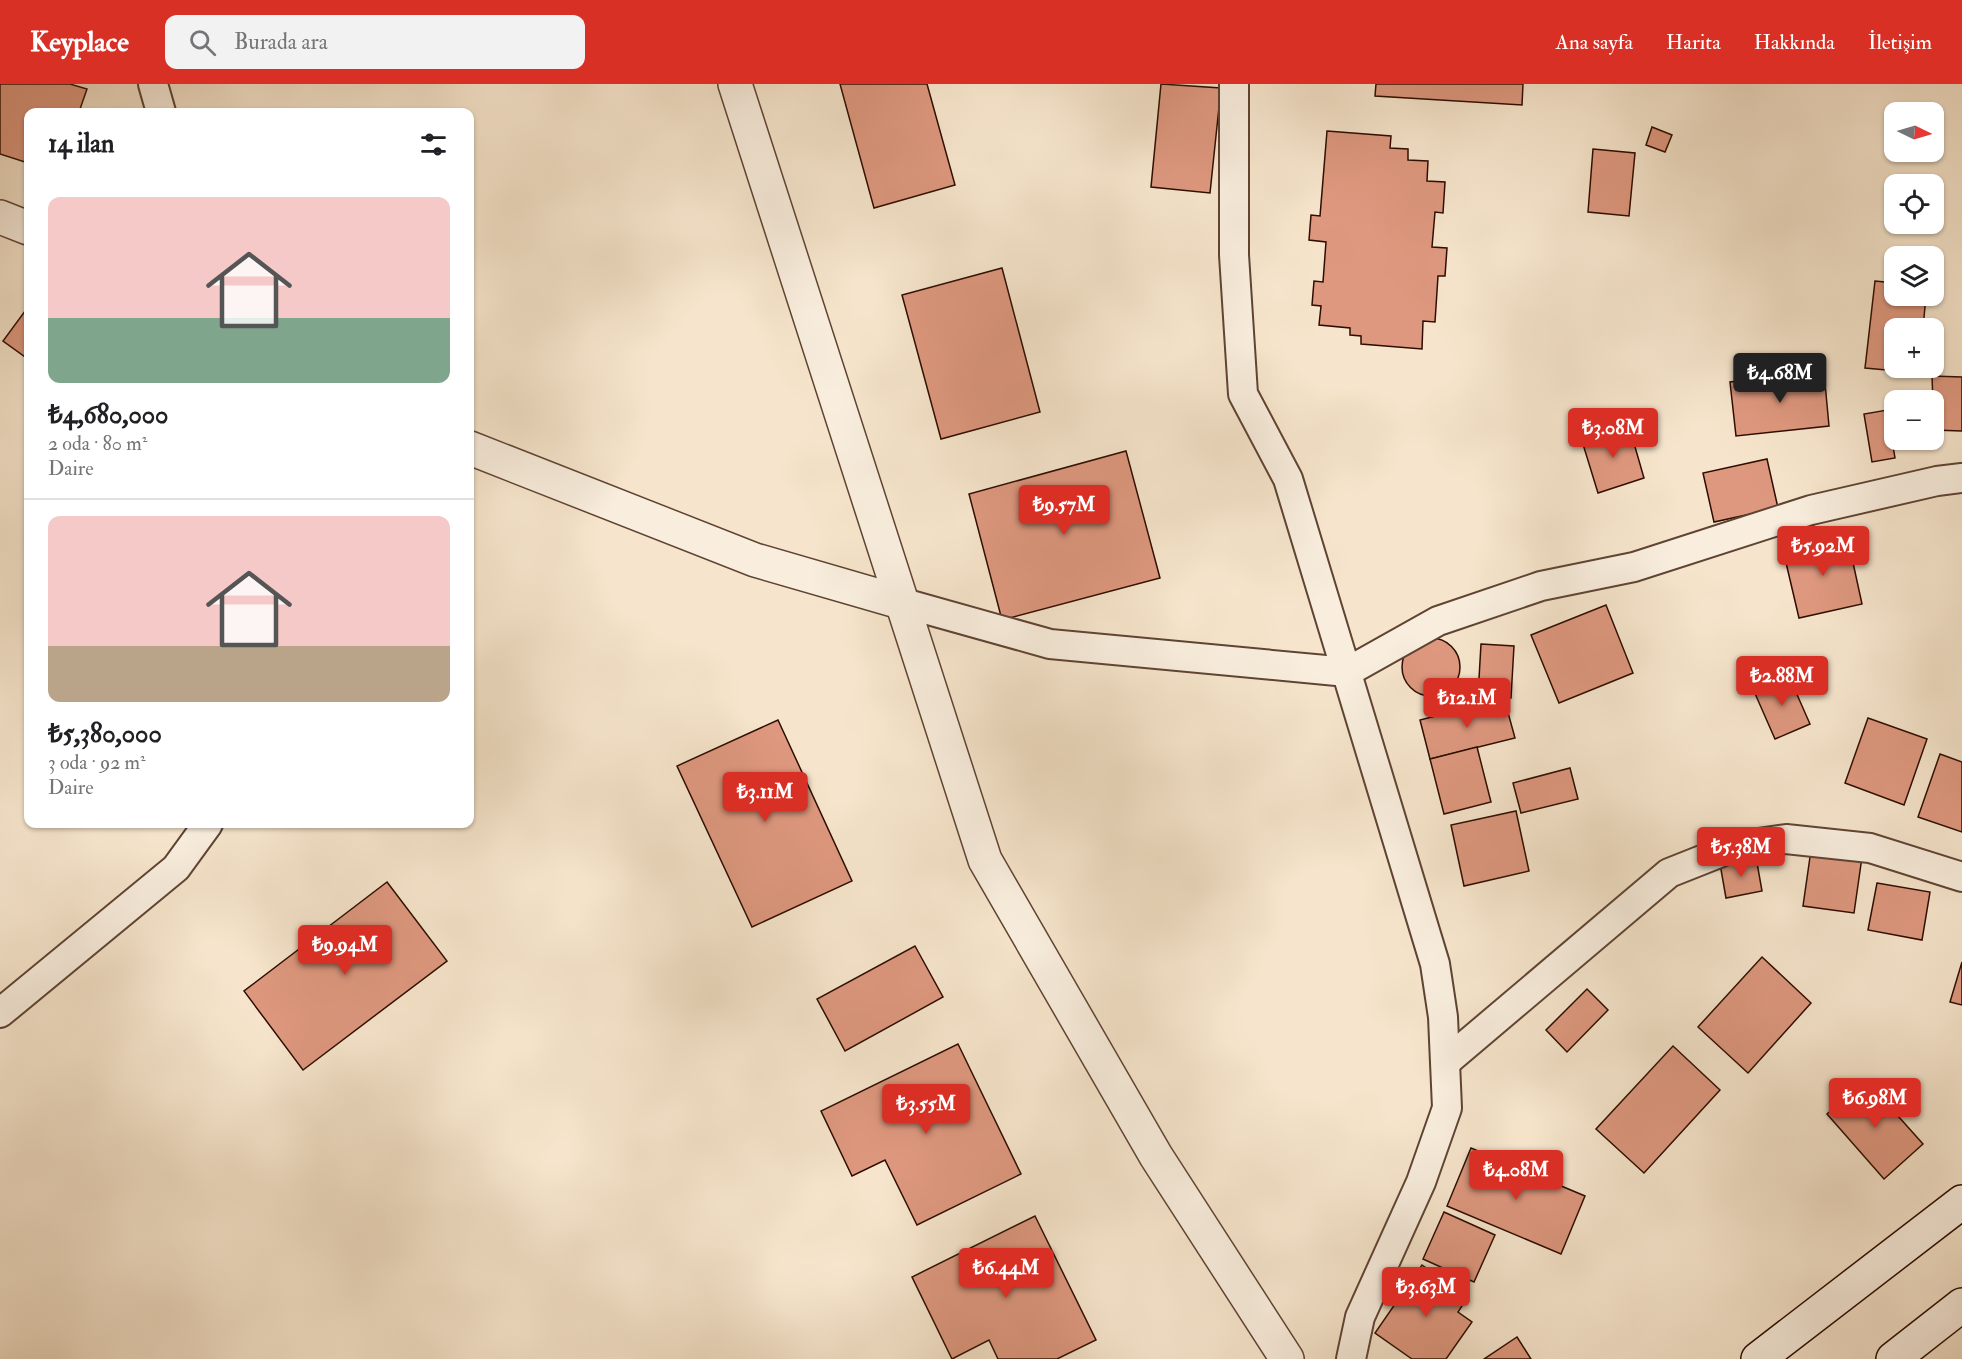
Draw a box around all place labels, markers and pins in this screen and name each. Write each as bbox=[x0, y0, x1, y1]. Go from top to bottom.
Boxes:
pin: ₺4.68M bbox=[1731, 353, 1829, 404]
pin: ₺3.08M bbox=[1564, 408, 1662, 459]
pin: ₺9.57M bbox=[1015, 485, 1113, 536]
pin: ₺5.92M bbox=[1774, 526, 1872, 577]
pin: ₺2.88M bbox=[1733, 656, 1831, 707]
pin: ₺12.1M bbox=[1418, 678, 1516, 729]
pin: ₺3.11M bbox=[716, 772, 814, 823]
pin: ₺5.38M bbox=[1692, 827, 1790, 878]
pin: ₺9.94M bbox=[296, 925, 394, 976]
pin: ₺6.98M bbox=[1826, 1078, 1924, 1129]
pin: ₺3.55M bbox=[877, 1084, 975, 1135]
pin: ₺4.08M bbox=[1467, 1150, 1565, 1201]
pin: ₺6.44M bbox=[957, 1248, 1055, 1299]
pin: ₺3.63M bbox=[1377, 1267, 1475, 1318]

